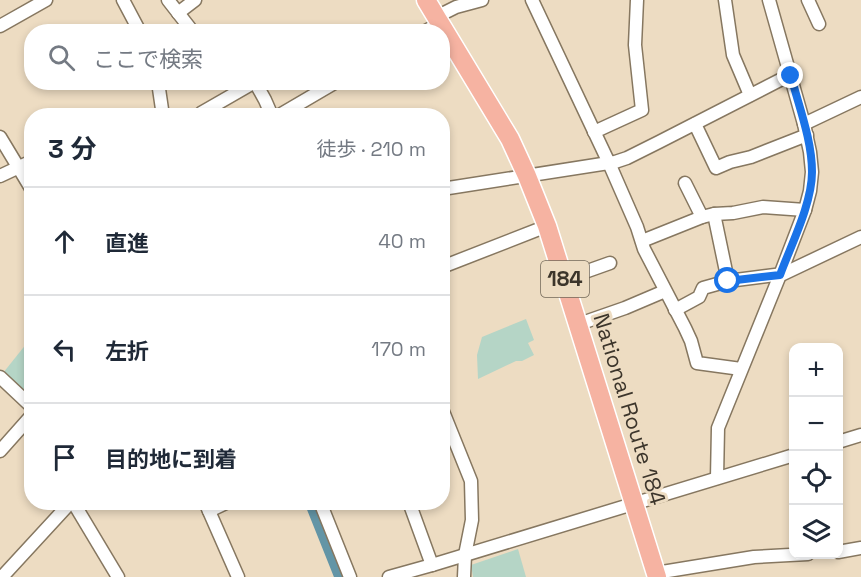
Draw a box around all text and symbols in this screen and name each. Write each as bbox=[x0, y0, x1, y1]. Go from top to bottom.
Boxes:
search box bbox=[24, 24, 450, 90]
icon: search bbox=[45, 41, 78, 74]
text: ここで検索 bbox=[93, 45, 203, 73]
route end bbox=[777, 62, 803, 88]
text: 3 分 bbox=[48, 132, 96, 166]
text: 徒歩 · 210 m bbox=[316, 136, 426, 162]
icon: ahead bbox=[48, 225, 81, 258]
text: 40 m bbox=[378, 228, 426, 254]
text: 直進 bbox=[105, 229, 149, 257]
road number: 184 bbox=[541, 261, 589, 297]
route start bbox=[714, 267, 740, 293]
street label: National Route 184 bbox=[588, 310, 673, 508]
icon: left bbox=[48, 333, 81, 366]
text: 170 m bbox=[371, 336, 426, 362]
text: 左折 bbox=[105, 337, 149, 365]
map controls bbox=[789, 343, 843, 559]
button: + bbox=[789, 343, 843, 397]
button: − bbox=[789, 397, 843, 451]
icon: arrive bbox=[48, 441, 81, 474]
text: 目的地に到着 bbox=[105, 445, 237, 473]
button: locate bbox=[789, 451, 843, 505]
button: layers bbox=[789, 505, 843, 559]

